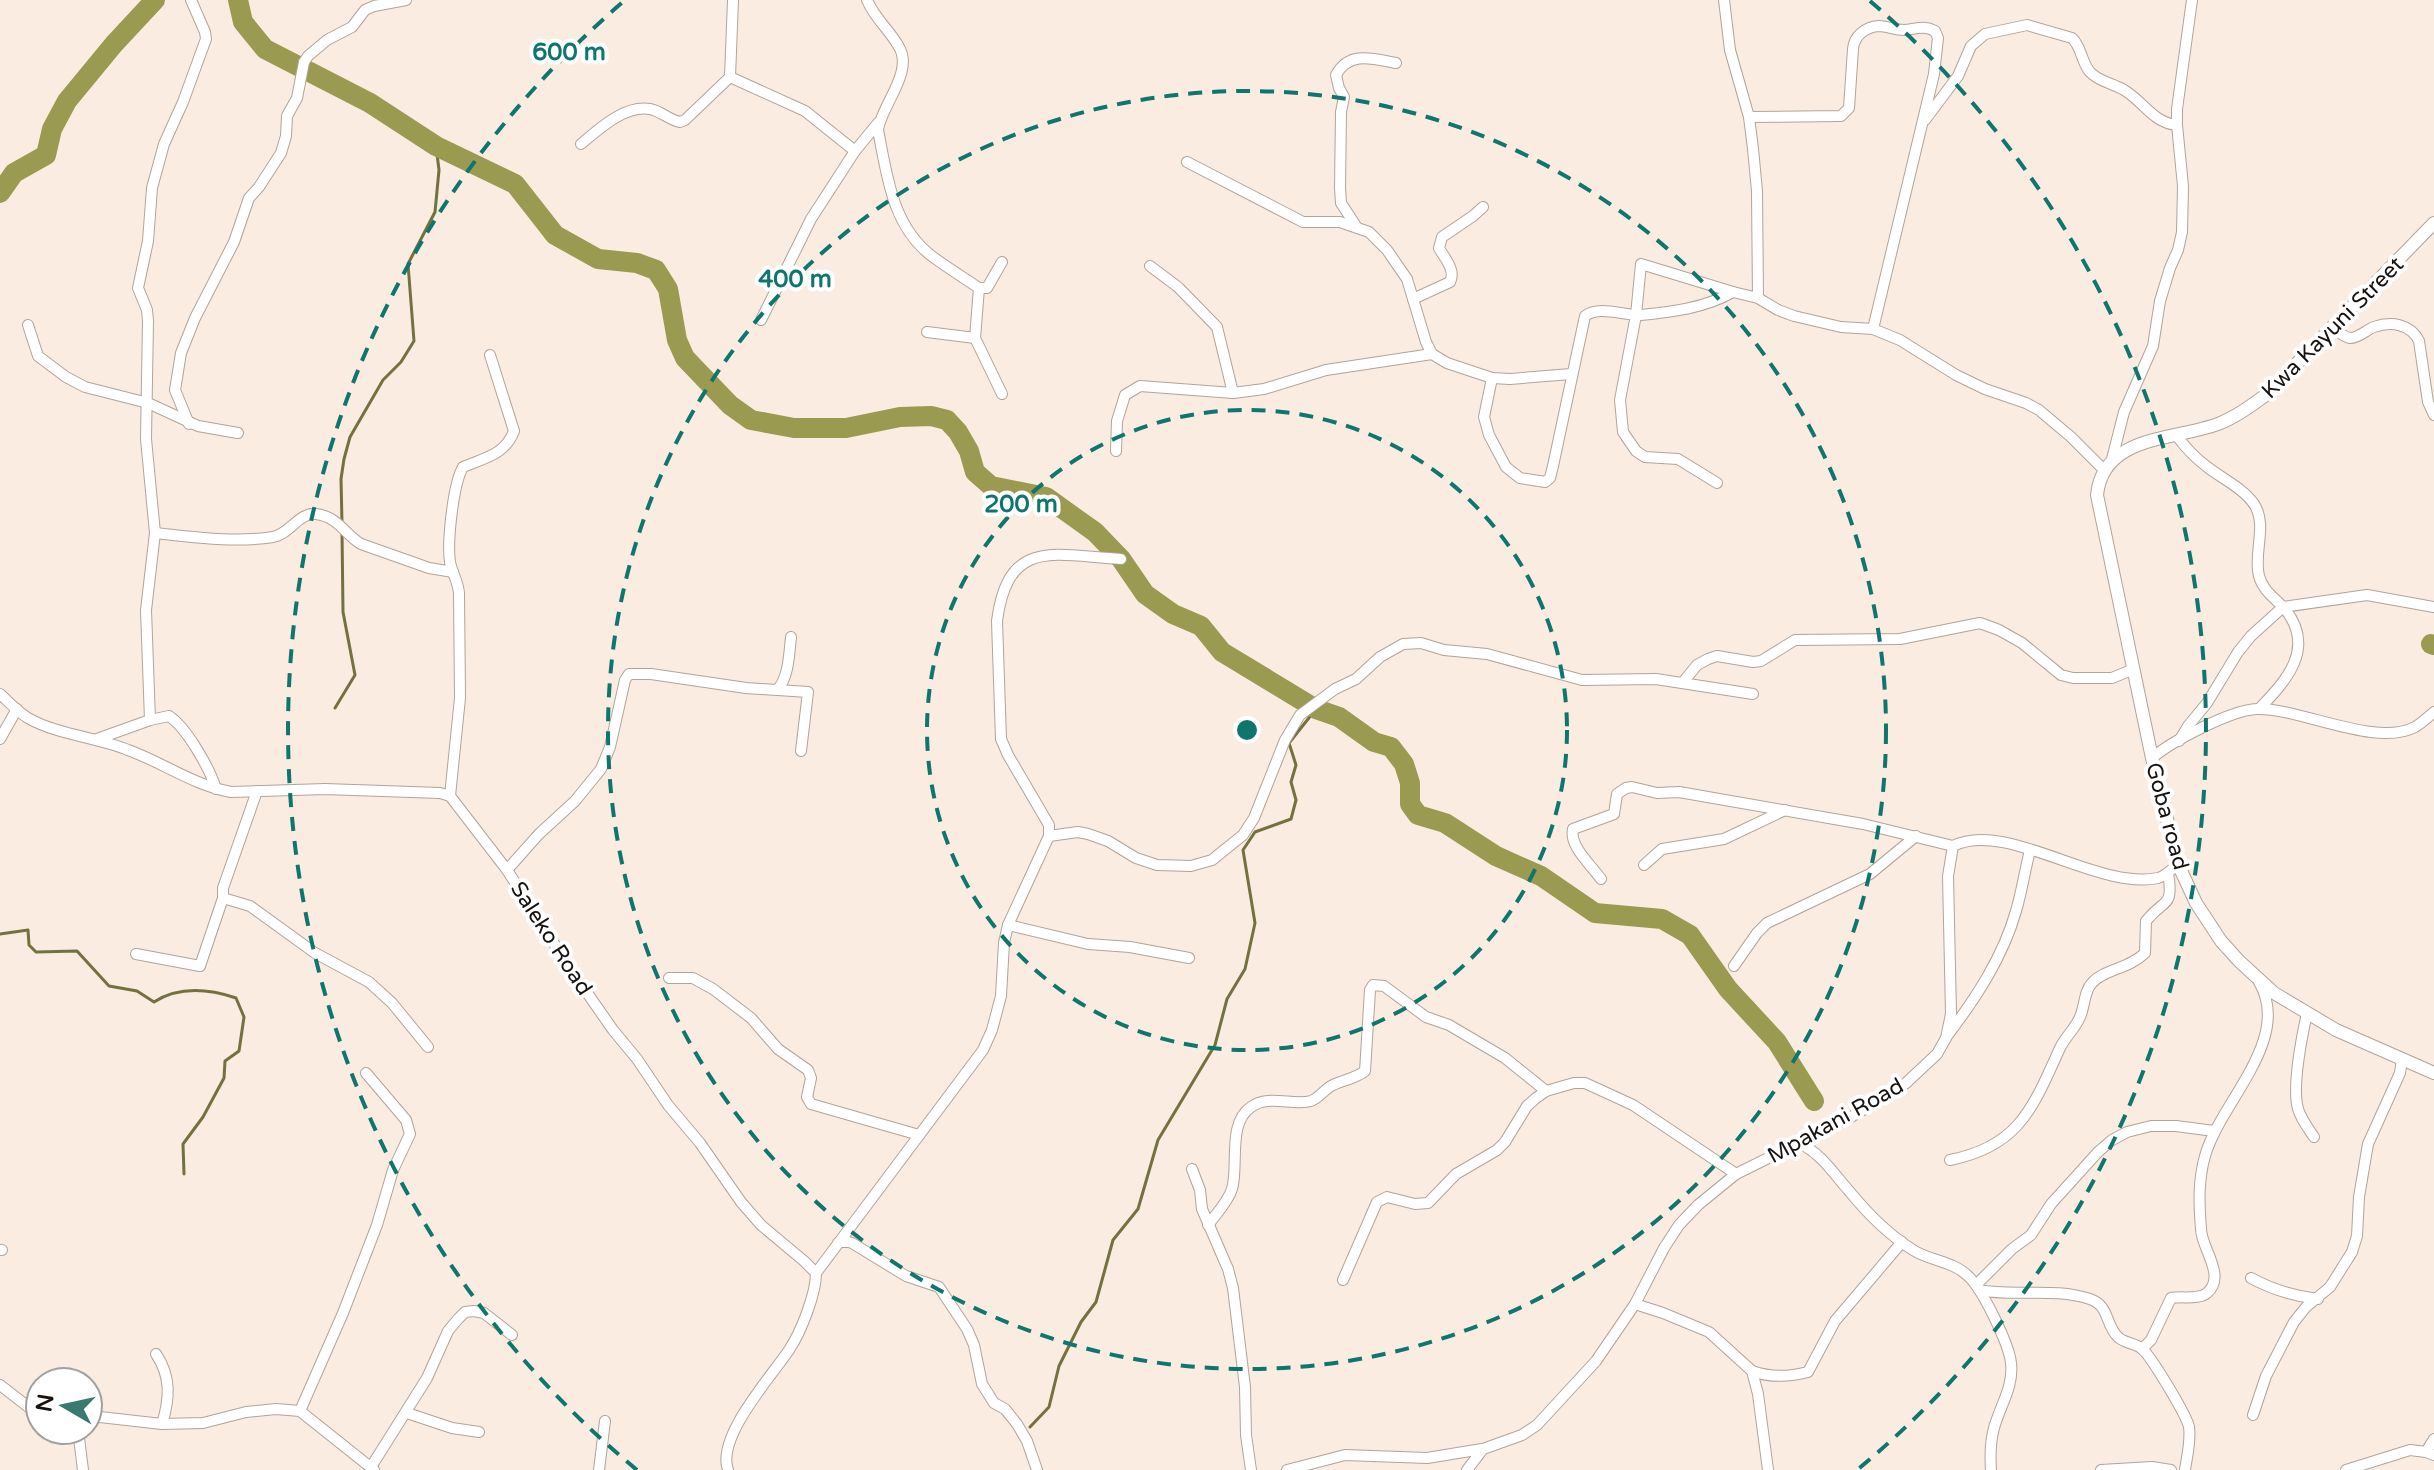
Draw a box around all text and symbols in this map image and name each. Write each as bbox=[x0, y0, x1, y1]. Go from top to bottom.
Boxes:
text: 600 m bbox=[532, 38, 606, 67]
street label: Kwa Kayuni Street bbox=[2256, 251, 2409, 404]
text: 400 m bbox=[758, 265, 832, 294]
text: 200 m bbox=[984, 490, 1058, 519]
centre of rings bbox=[1233, 716, 1261, 744]
street label: Goba road bbox=[2140, 760, 2194, 873]
street label: Saleko Road bbox=[505, 877, 597, 1000]
street label: Mpakani Road bbox=[1763, 1073, 1908, 1169]
north arrow bbox=[24, 1366, 104, 1446]
text: N bbox=[31, 1392, 59, 1414]

